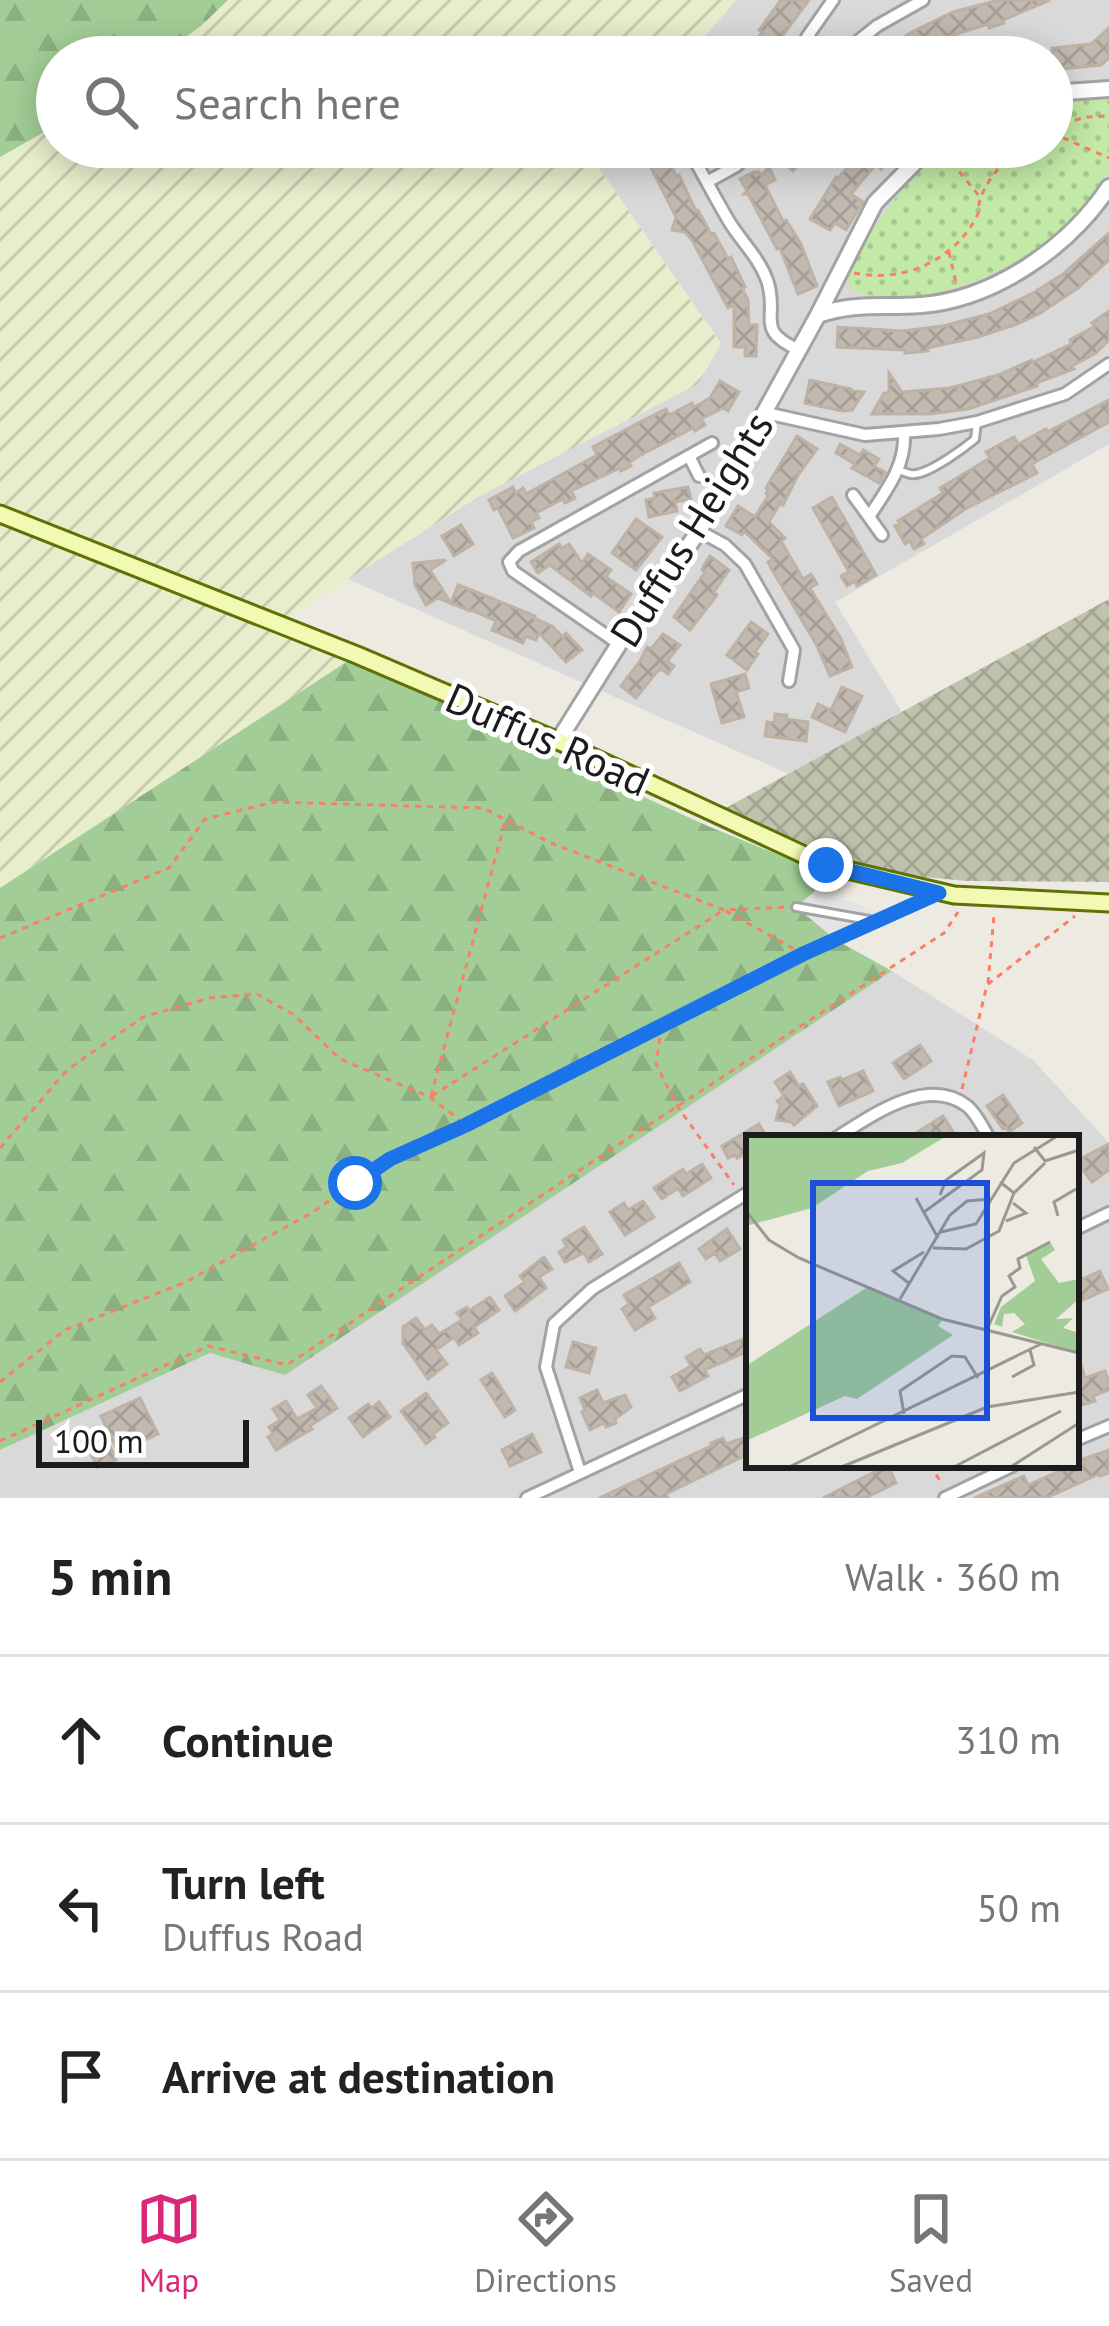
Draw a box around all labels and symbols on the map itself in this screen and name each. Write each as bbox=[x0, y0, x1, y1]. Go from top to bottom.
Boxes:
street label: Duffus Heights bbox=[597, 401, 785, 657]
street label: Duffus Road bbox=[438, 670, 658, 808]
route end bbox=[799, 838, 853, 892]
inset map bbox=[746, 1135, 1079, 1468]
route start bbox=[328, 1156, 382, 1210]
scale bar bbox=[36, 1414, 249, 1467]

